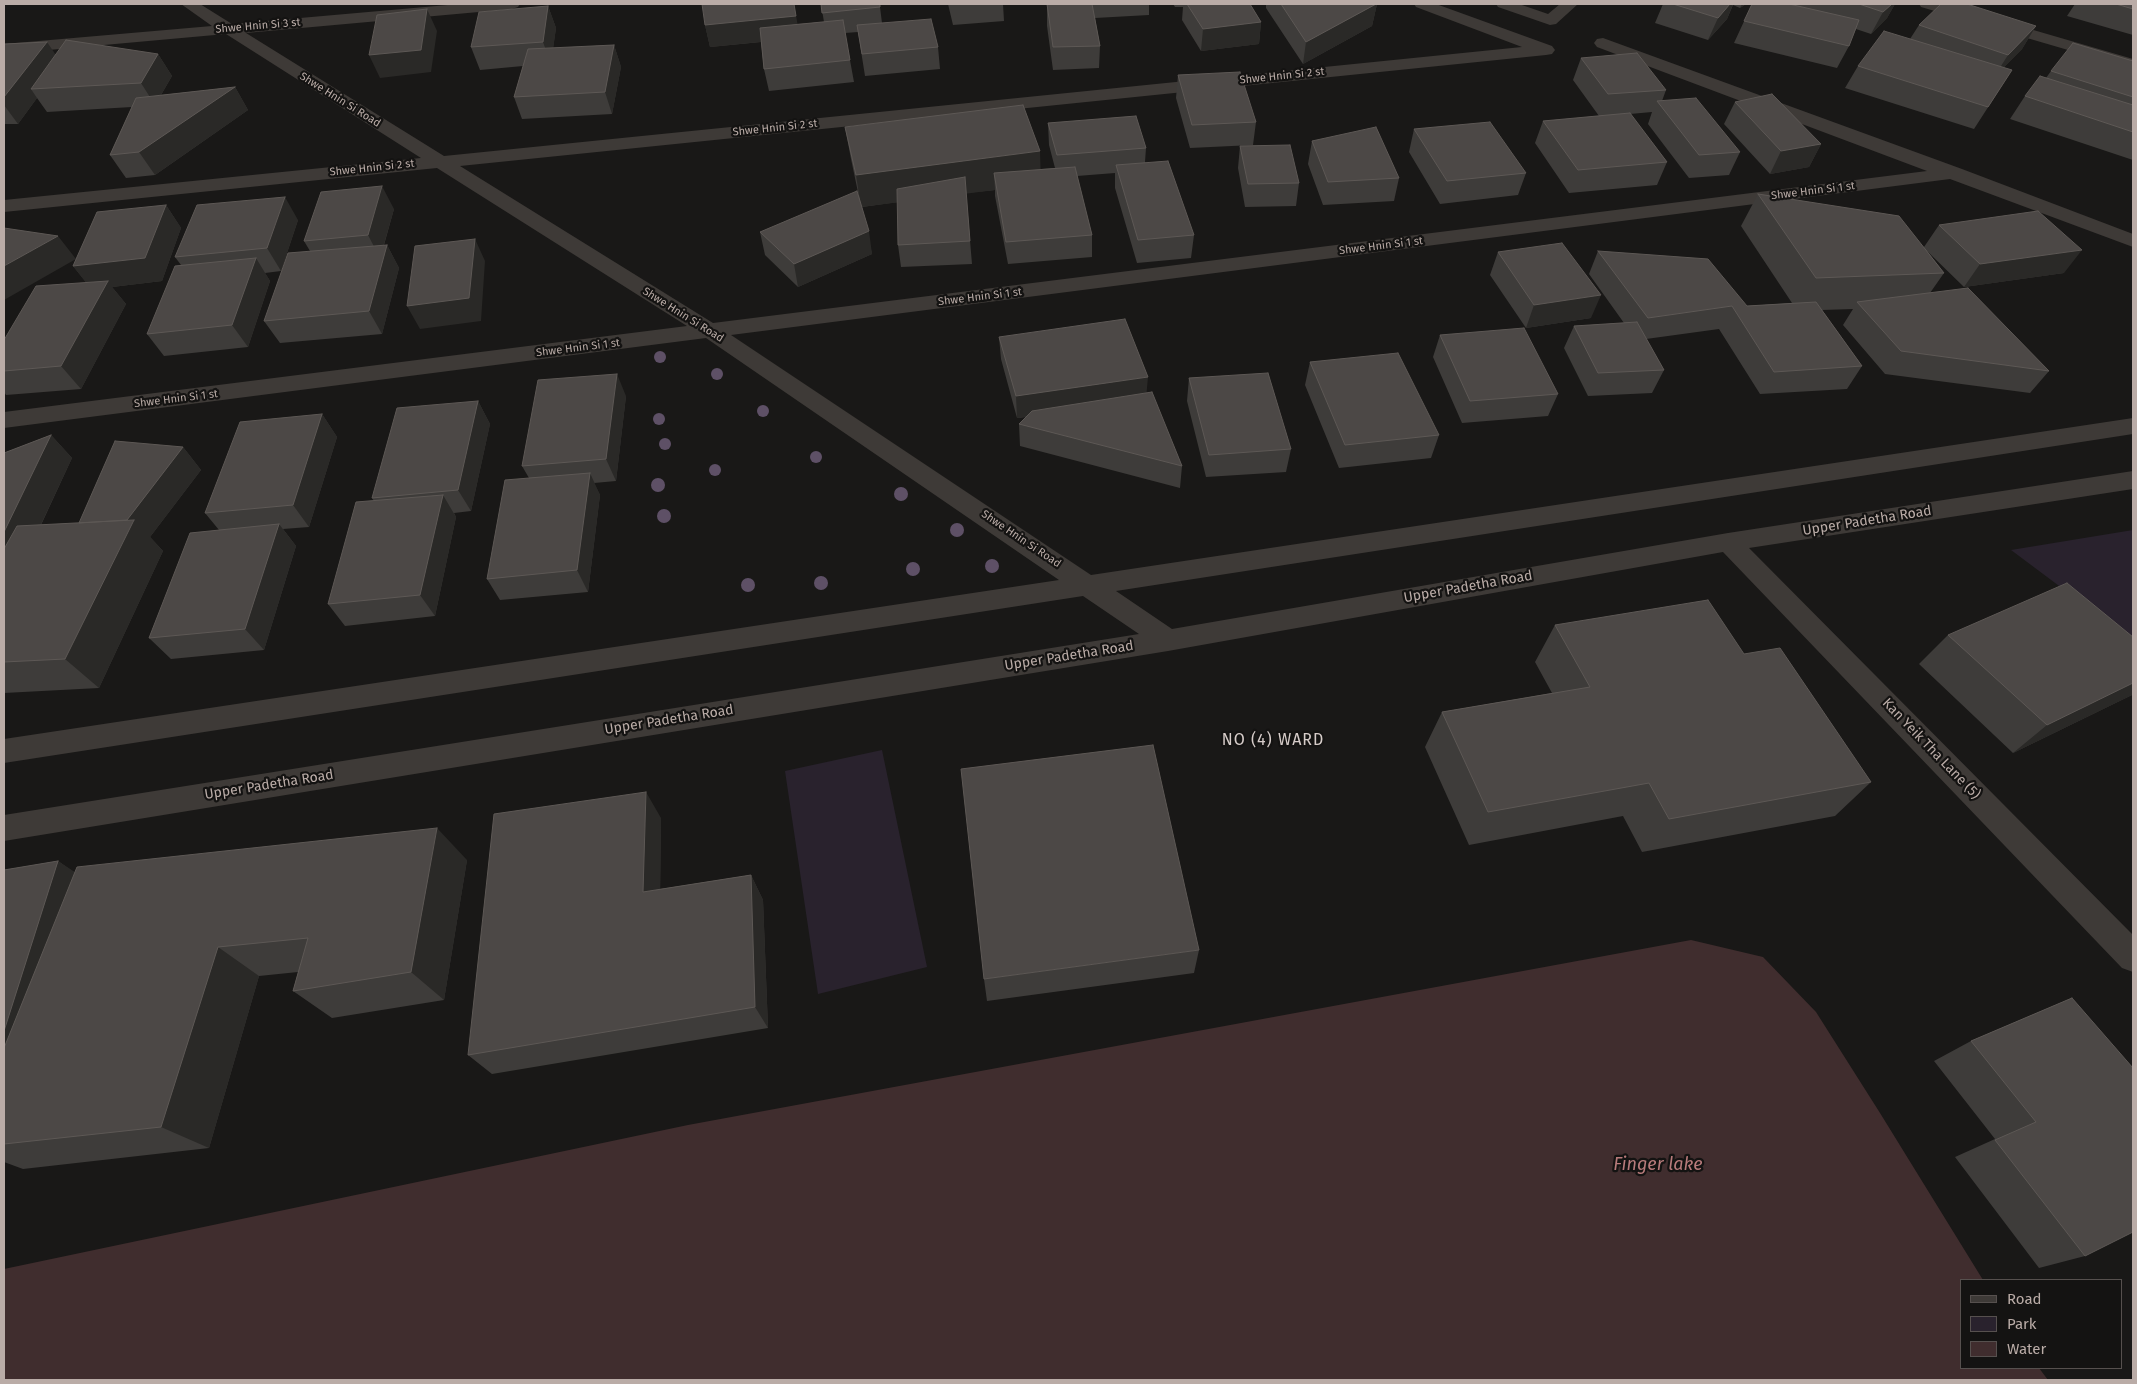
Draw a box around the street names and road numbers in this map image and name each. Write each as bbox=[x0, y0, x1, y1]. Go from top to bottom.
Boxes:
street label: Shwe Hnin Si 3 st bbox=[215, 16, 301, 36]
street label: Shwe Hnin Si 2 st bbox=[1239, 65, 1325, 87]
street label: Shwe Hnin Si Road bbox=[297, 70, 383, 130]
street label: Shwe Hnin Si 2 st bbox=[732, 117, 818, 139]
street label: Shwe Hnin Si 2 st bbox=[329, 157, 415, 179]
street label: Shwe Hnin Si 1 st bbox=[1770, 179, 1856, 203]
street label: Shwe Hnin Si 1 st bbox=[1338, 234, 1424, 258]
street label: Shwe Hnin Si Road bbox=[640, 285, 726, 345]
street label: Shwe Hnin Si 1 st bbox=[937, 285, 1023, 309]
street label: Shwe Hnin Si 1 st bbox=[535, 336, 621, 360]
street label: Shwe Hnin Si 1 st bbox=[133, 387, 219, 411]
street label: Upper Padetha Road bbox=[1801, 502, 1933, 540]
street label: Shwe Hnin Si Road bbox=[979, 508, 1063, 570]
street label: Upper Padetha Road bbox=[1402, 567, 1534, 607]
street label: Upper Padetha Road bbox=[1003, 637, 1135, 675]
street label: Kan Yeik Tha Lane (5) bbox=[1878, 695, 1984, 803]
street label: Upper Padetha Road bbox=[603, 701, 735, 739]
street label: Upper Padetha Road bbox=[203, 766, 335, 804]

